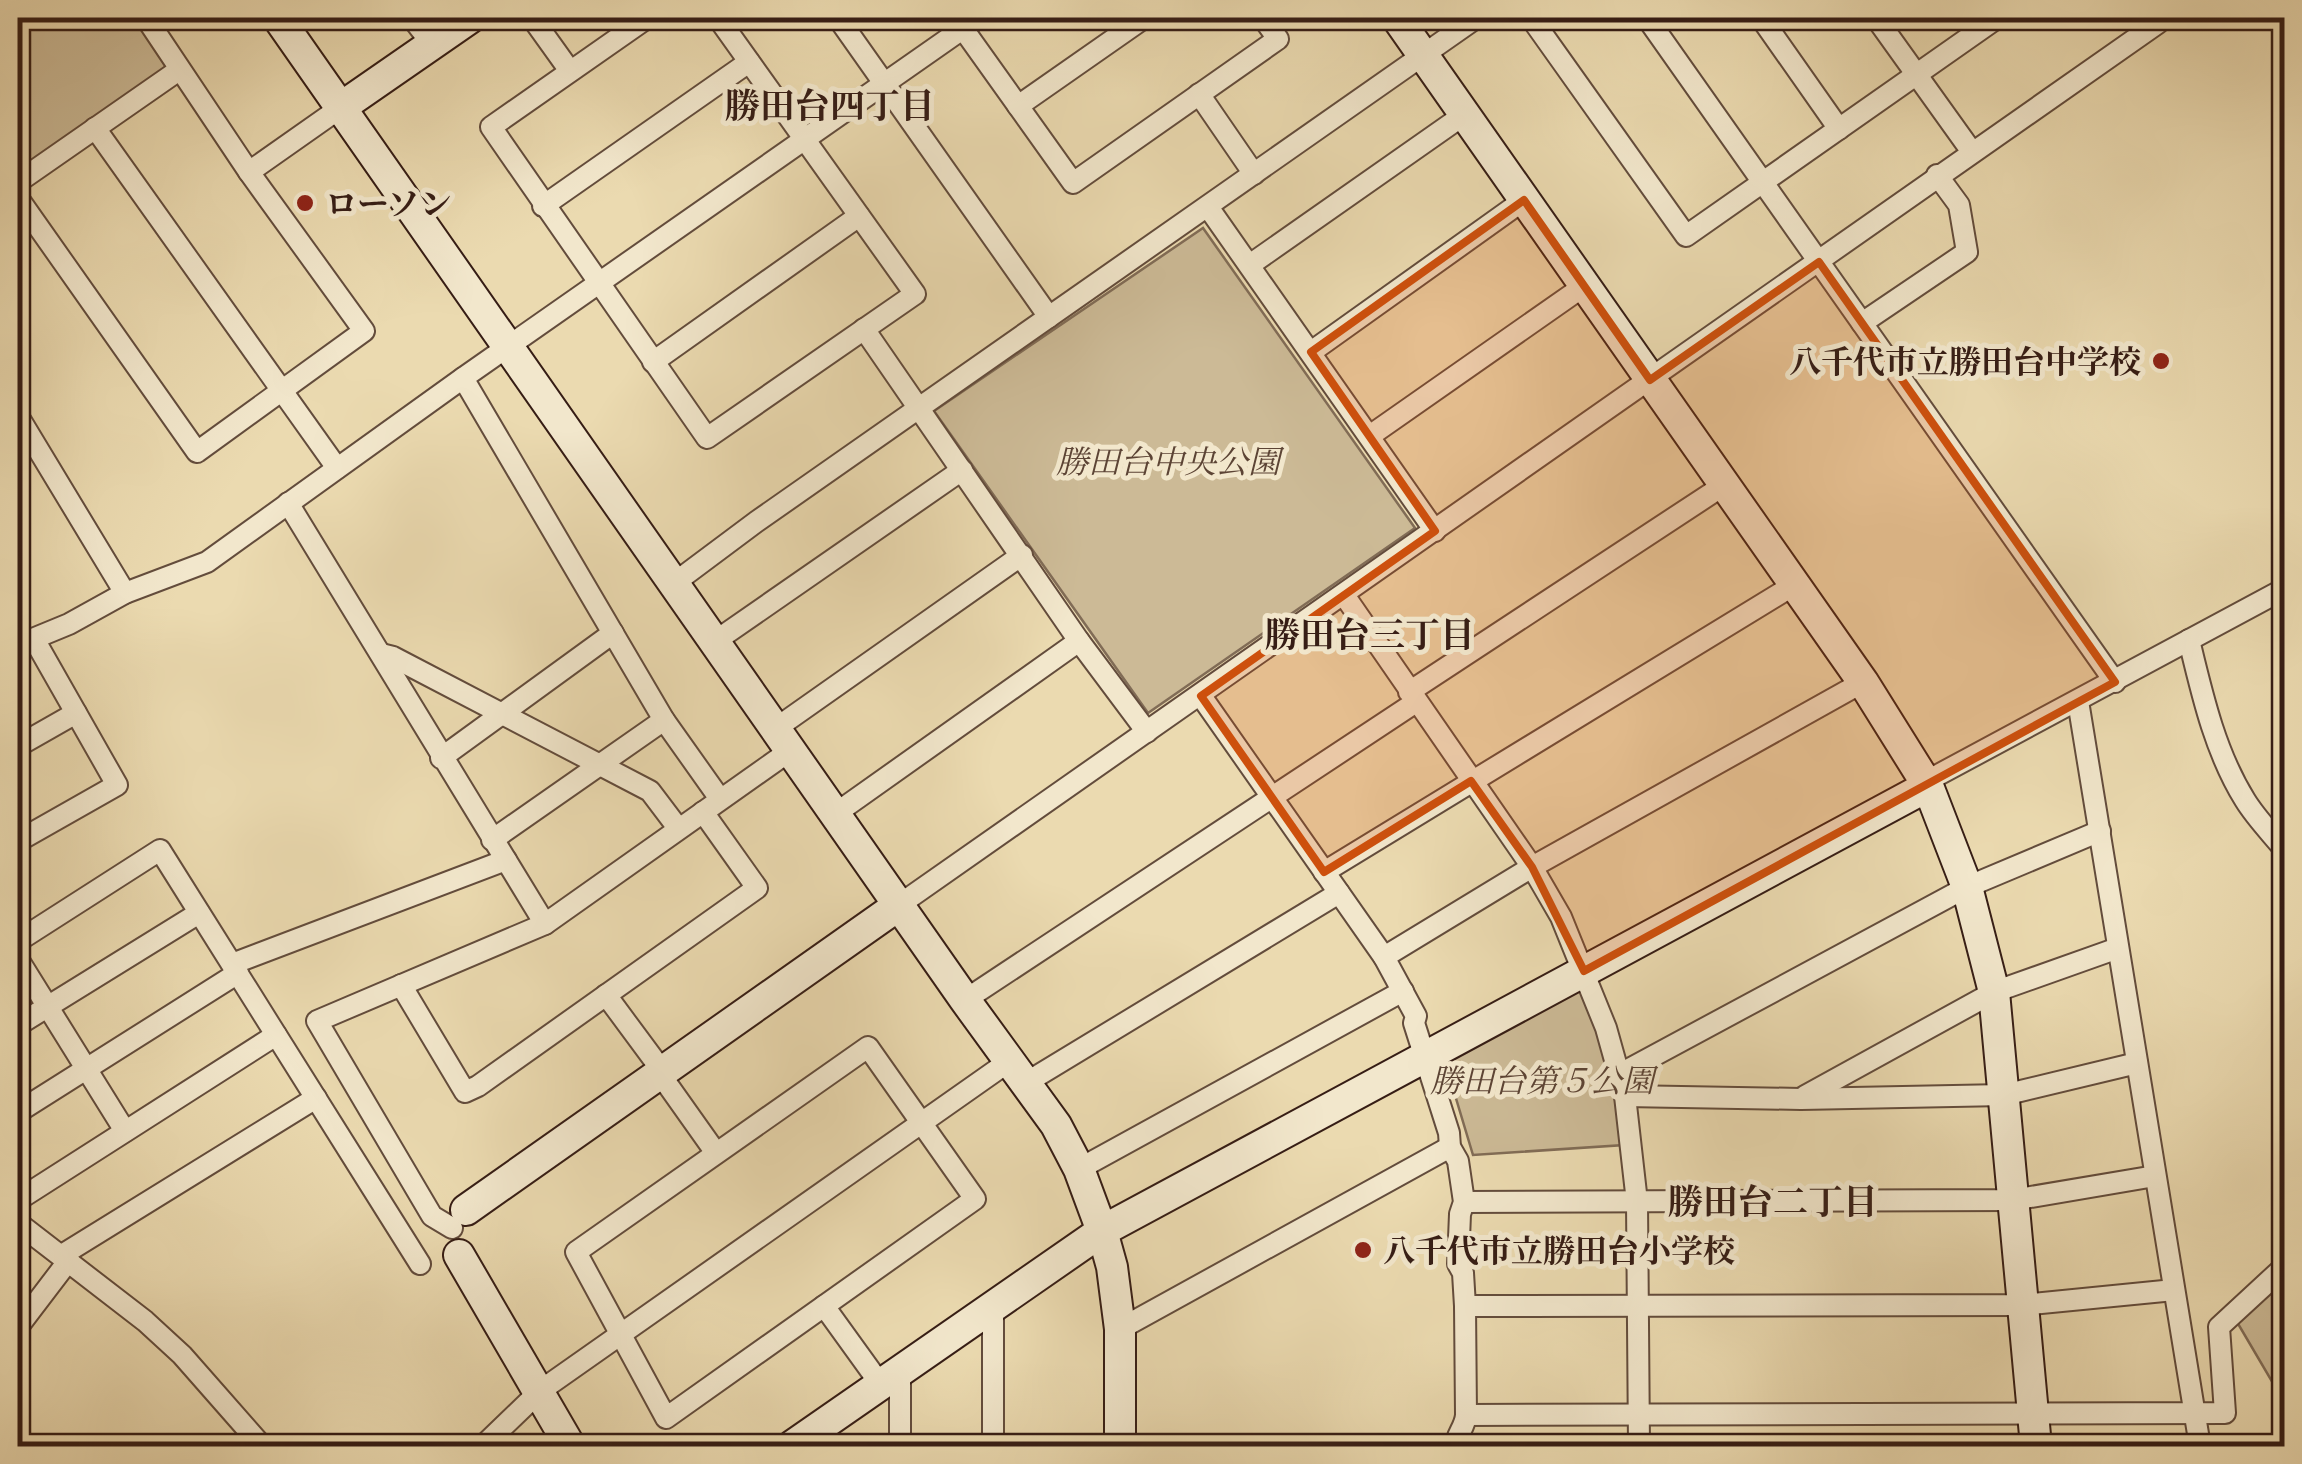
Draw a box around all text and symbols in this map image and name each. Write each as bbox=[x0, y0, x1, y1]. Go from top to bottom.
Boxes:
district label: 勝田台四丁目 bbox=[725, 80, 935, 131]
place label: ローソン bbox=[325, 180, 452, 227]
marker: ローソン bbox=[294, 192, 316, 214]
place label: 八千代市立勝田台中学校 bbox=[1789, 338, 2141, 385]
marker: 八千代市立勝田台中学校 bbox=[2150, 350, 2172, 372]
park label: 勝田台中央公園 bbox=[1056, 438, 1285, 485]
district label: 勝田台三丁目 bbox=[1265, 609, 1475, 660]
park label: 勝田台第５公園 bbox=[1430, 1057, 1659, 1104]
district label: 勝田台二丁目 bbox=[1668, 1176, 1878, 1227]
place label: 八千代市立勝田台小学校 bbox=[1383, 1227, 1735, 1274]
marker: 八千代市立勝田台小学校 bbox=[1352, 1239, 1374, 1261]

